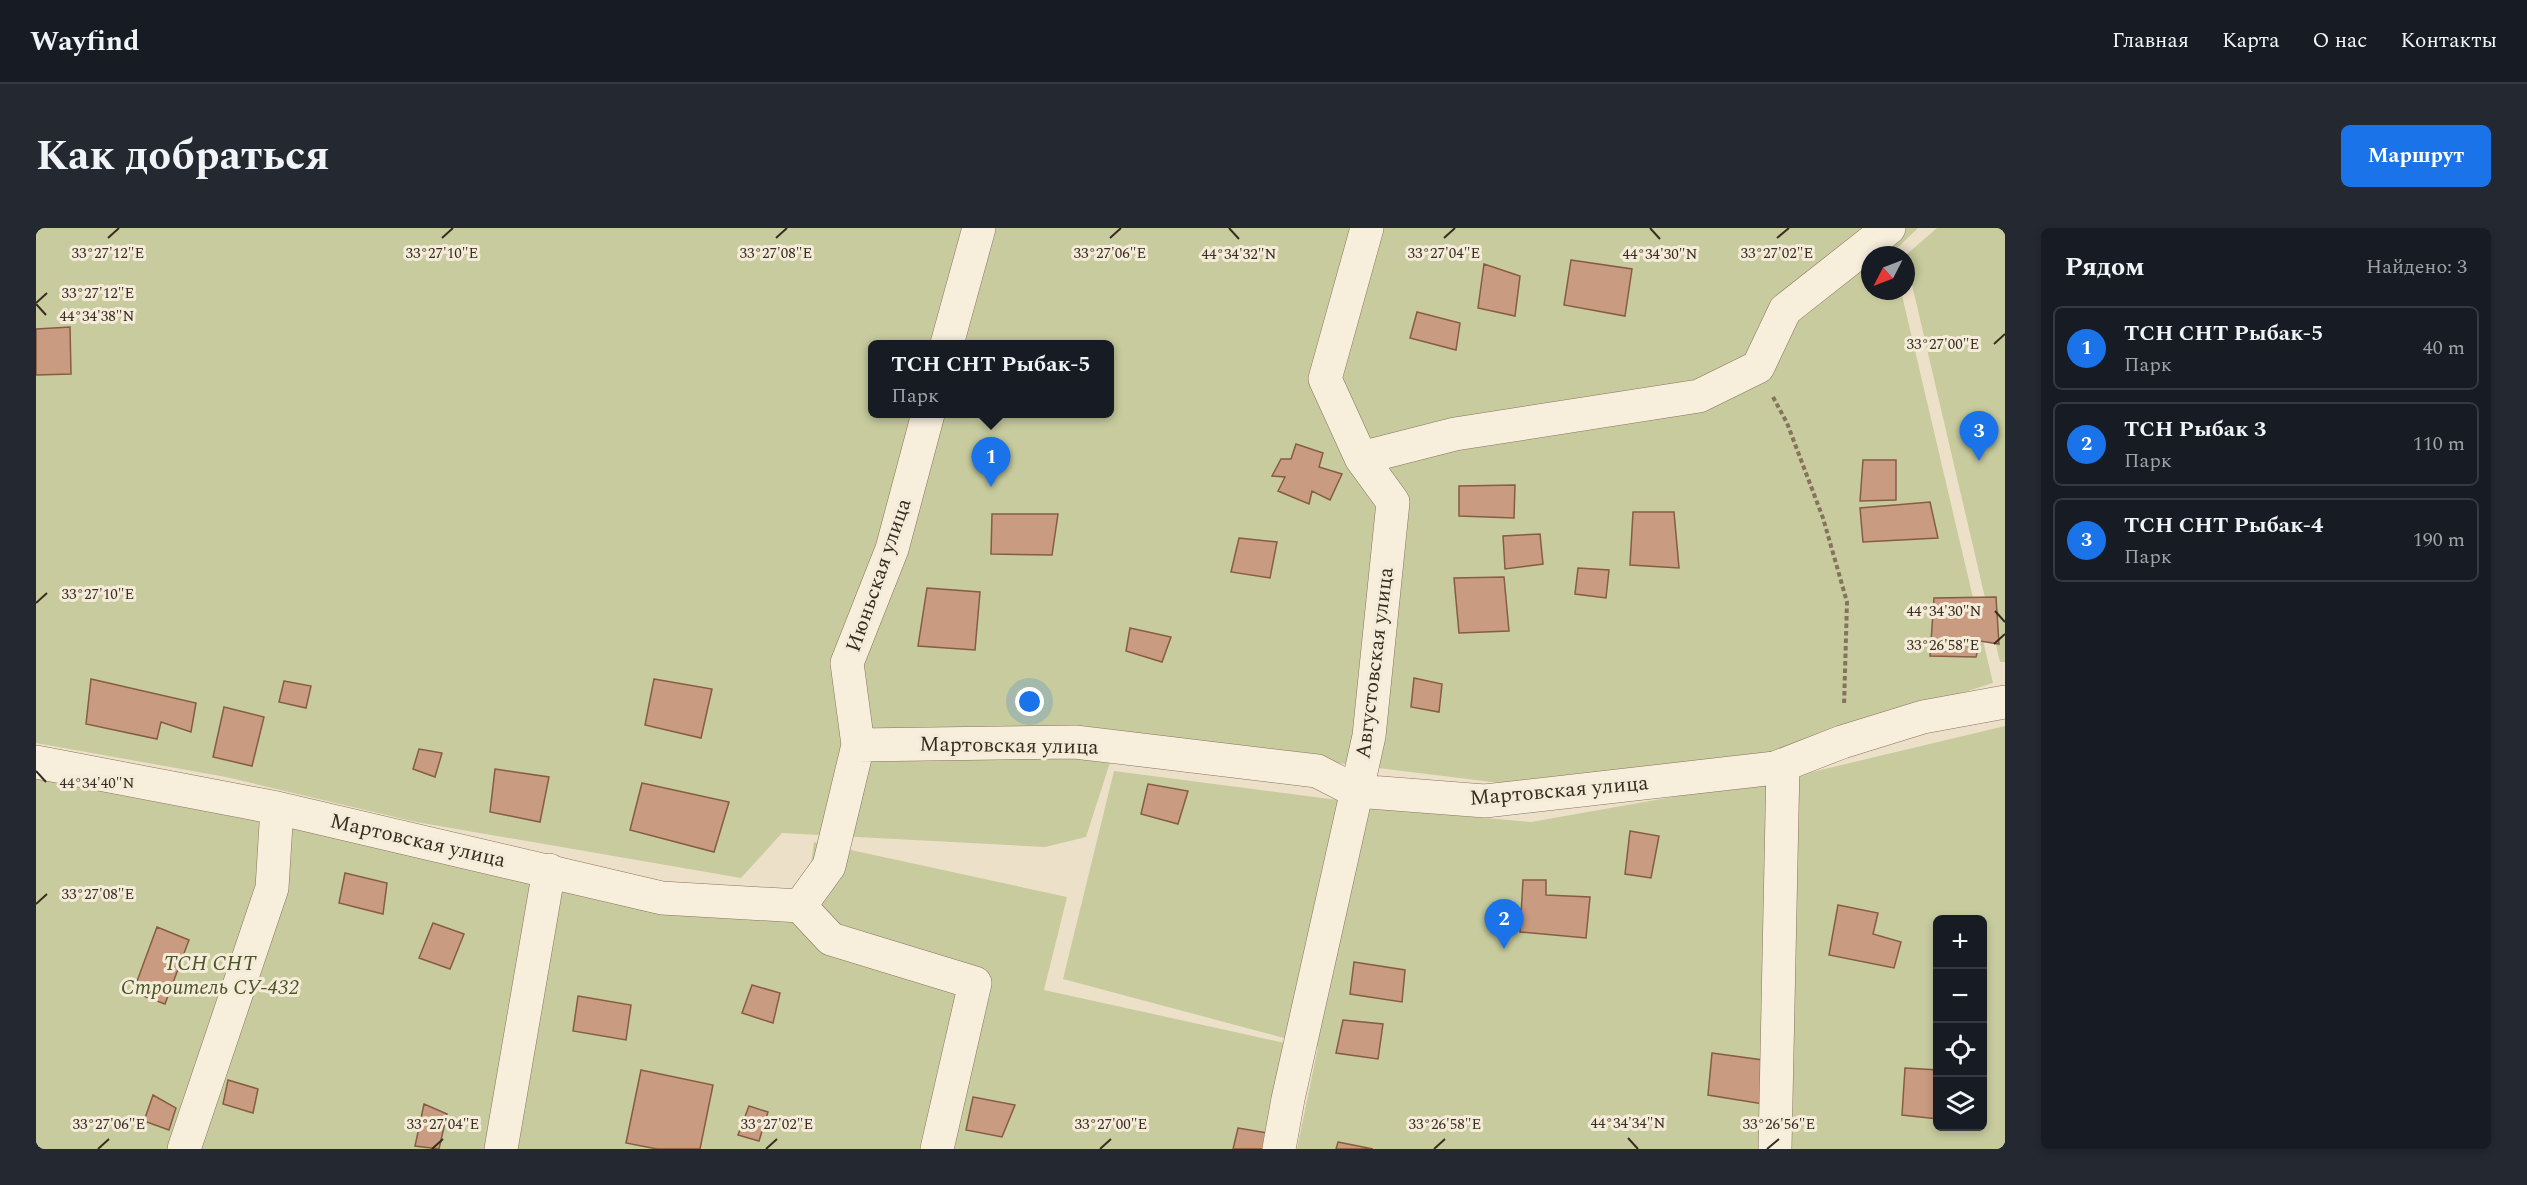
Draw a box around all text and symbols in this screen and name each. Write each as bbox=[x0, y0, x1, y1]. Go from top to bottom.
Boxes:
text: Wayfind bbox=[30, 20, 139, 63]
text: Главная bbox=[2112, 25, 2189, 57]
text: Карта bbox=[2222, 25, 2279, 57]
text: О нас bbox=[2312, 25, 2367, 57]
text: Контакты bbox=[2400, 25, 2497, 57]
text: Как добраться bbox=[36, 125, 330, 188]
button: Маршрут bbox=[2341, 125, 2491, 187]
text: 33°27'12"E bbox=[72, 242, 144, 265]
text: 33°27'10"E bbox=[406, 242, 478, 265]
text: 33°27'08"E bbox=[740, 242, 812, 265]
text: 33°27'06"E bbox=[1074, 242, 1146, 265]
text: 33°27'04"E bbox=[1408, 242, 1480, 265]
text: 33°27'02"E bbox=[1741, 242, 1813, 265]
text: 44°34'32"N bbox=[1202, 243, 1277, 266]
text: 44°34'30"N bbox=[1623, 243, 1698, 266]
north arrow bbox=[1861, 246, 1915, 300]
text: Рядом bbox=[2065, 247, 2145, 287]
text: Найдено: 3 bbox=[2366, 252, 2467, 282]
text: 33°27'12"E bbox=[62, 282, 134, 305]
text: 44°34'38"N bbox=[60, 305, 135, 328]
text: ТСН СНТ Рыбак-5 bbox=[2124, 317, 2323, 350]
text: 33°27'00"E bbox=[1907, 333, 1979, 356]
text: 1 bbox=[2081, 333, 2092, 363]
text: 40 m bbox=[2423, 333, 2465, 363]
popup bbox=[868, 340, 1114, 418]
text: ТСН СНТ Рыбак-5 bbox=[891, 348, 1091, 381]
text: Парк bbox=[2124, 350, 2172, 380]
text: Парк bbox=[891, 381, 939, 411]
pin: 3 bbox=[1960, 412, 1998, 461]
text: ТСН Рыбак 3 bbox=[2124, 413, 2266, 446]
text: 2 bbox=[2081, 429, 2092, 459]
text: 110 m bbox=[2413, 429, 2465, 459]
pin: 1 bbox=[972, 438, 1010, 487]
text: Парк bbox=[2124, 446, 2172, 476]
street label: Июньская улица bbox=[838, 493, 920, 656]
text: ТСН СНТ Рыбак-4 bbox=[2124, 509, 2323, 542]
text: 3 bbox=[2081, 525, 2092, 555]
text: 190 m bbox=[2413, 525, 2465, 555]
text: Парк bbox=[2124, 542, 2172, 572]
street label: Августовская улица bbox=[1347, 565, 1403, 761]
text: 33°27'10"E bbox=[62, 583, 134, 606]
text: 44°34'30"N bbox=[1907, 600, 1982, 623]
text: 33°26'58"E bbox=[1907, 634, 1979, 657]
your location bbox=[1015, 687, 1044, 716]
street label: Мартовская улица bbox=[919, 728, 1100, 764]
street label: Мартовская улица bbox=[1468, 767, 1651, 815]
text: 44°34'40"N bbox=[60, 772, 135, 795]
street label: Мартовская улица bbox=[327, 805, 509, 877]
text: 33°27'08"E bbox=[62, 883, 134, 906]
pin: 2 bbox=[1484, 900, 1524, 949]
map controls bbox=[1933, 915, 1987, 1131]
button: + bbox=[1933, 915, 1987, 969]
park label: ТСН СНТ Строитель СУ-432 bbox=[121, 948, 299, 1004]
button: − bbox=[1933, 969, 1987, 1023]
button: locate bbox=[1933, 1023, 1987, 1077]
button: layers bbox=[1933, 1077, 1987, 1131]
text: 44°34'34"N bbox=[1591, 1112, 1666, 1135]
text: 33°27'06"E bbox=[73, 1113, 145, 1136]
text: 33°27'04"E bbox=[407, 1113, 479, 1136]
text: 33°27'02"E bbox=[741, 1113, 813, 1136]
text: 33°27'00"E bbox=[1075, 1113, 1147, 1136]
text: 33°26'58"E bbox=[1409, 1113, 1481, 1136]
text: 33°26'56"E bbox=[1743, 1113, 1815, 1136]

